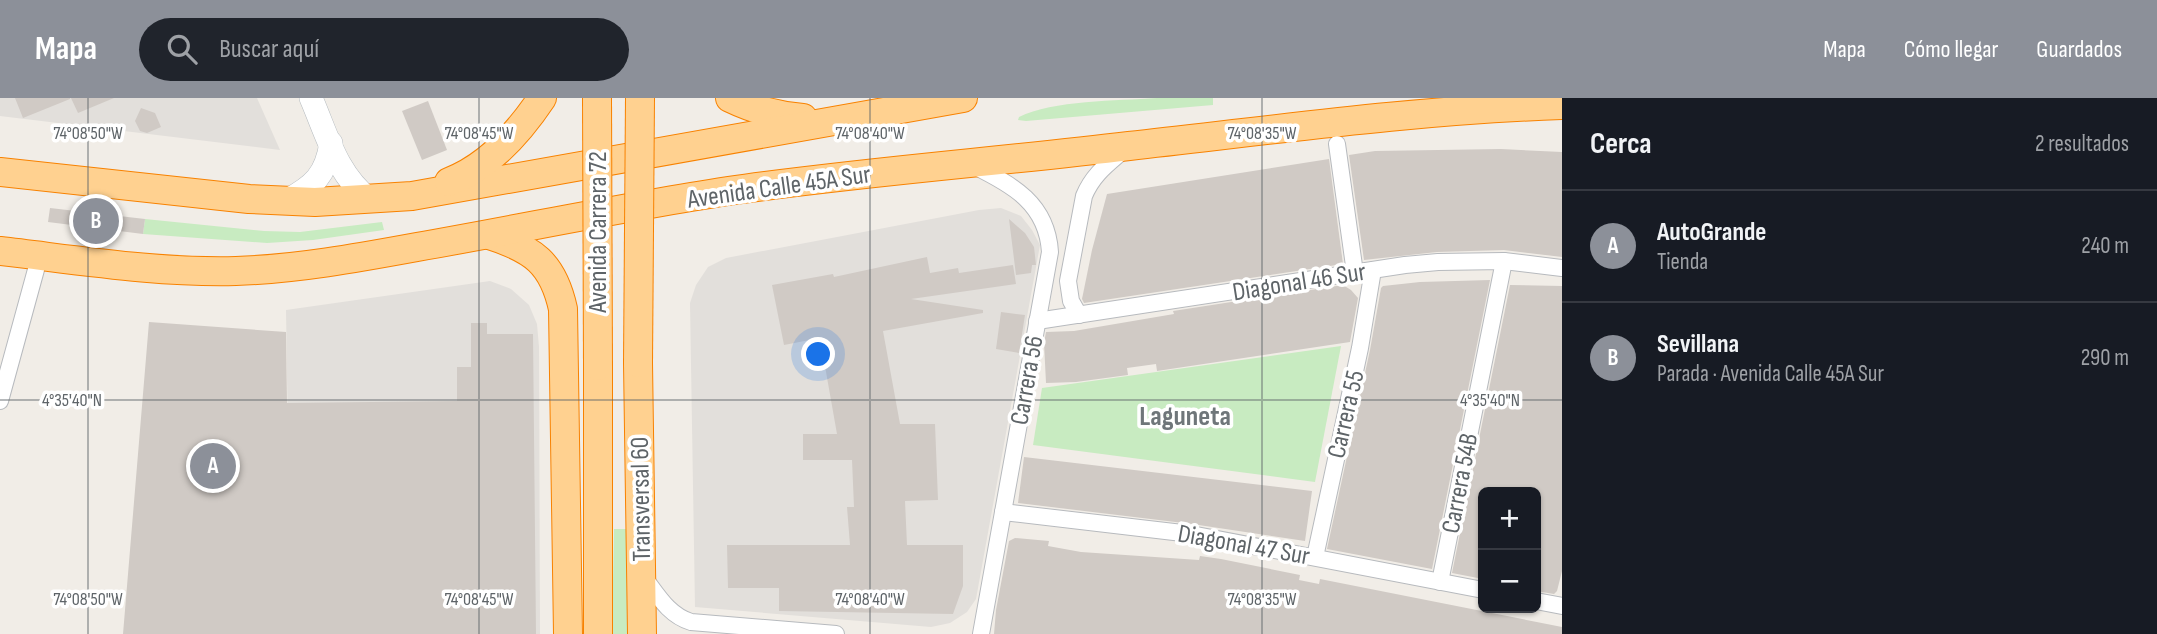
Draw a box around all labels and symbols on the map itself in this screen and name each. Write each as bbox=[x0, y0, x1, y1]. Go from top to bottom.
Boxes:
text: 74°08'50"W bbox=[53, 123, 123, 144]
text: 74°08'45"W bbox=[445, 123, 514, 144]
text: 74°08'40"W bbox=[835, 123, 905, 144]
text: 74°08'35"W bbox=[1228, 123, 1297, 144]
street label: Avenida Carrera 72 bbox=[583, 151, 614, 314]
street label: Avenida Calle 45A Sur bbox=[685, 159, 873, 216]
pin: B bbox=[73, 195, 119, 247]
street label: Diagonal 46 Sur bbox=[1230, 257, 1369, 308]
street label: Carrera 56 bbox=[1004, 333, 1051, 427]
your location bbox=[801, 337, 835, 371]
street label: Carrera 55 bbox=[1321, 367, 1372, 461]
text: 4°35'40"N bbox=[42, 390, 102, 411]
text: 4°35'40"N bbox=[1460, 390, 1520, 411]
district label: Laguneta bbox=[1139, 400, 1231, 433]
street label: Carrera 54B bbox=[1436, 431, 1485, 536]
street label: Transversal 60 bbox=[625, 436, 658, 562]
pin: A bbox=[190, 440, 236, 492]
street label: Diagonal 47 Sur bbox=[1175, 519, 1313, 572]
text: 74°08'50"W bbox=[53, 589, 123, 610]
text: 74°08'45"W bbox=[445, 589, 514, 610]
text: 74°08'40"W bbox=[835, 589, 905, 610]
text: 74°08'35"W bbox=[1228, 589, 1297, 610]

